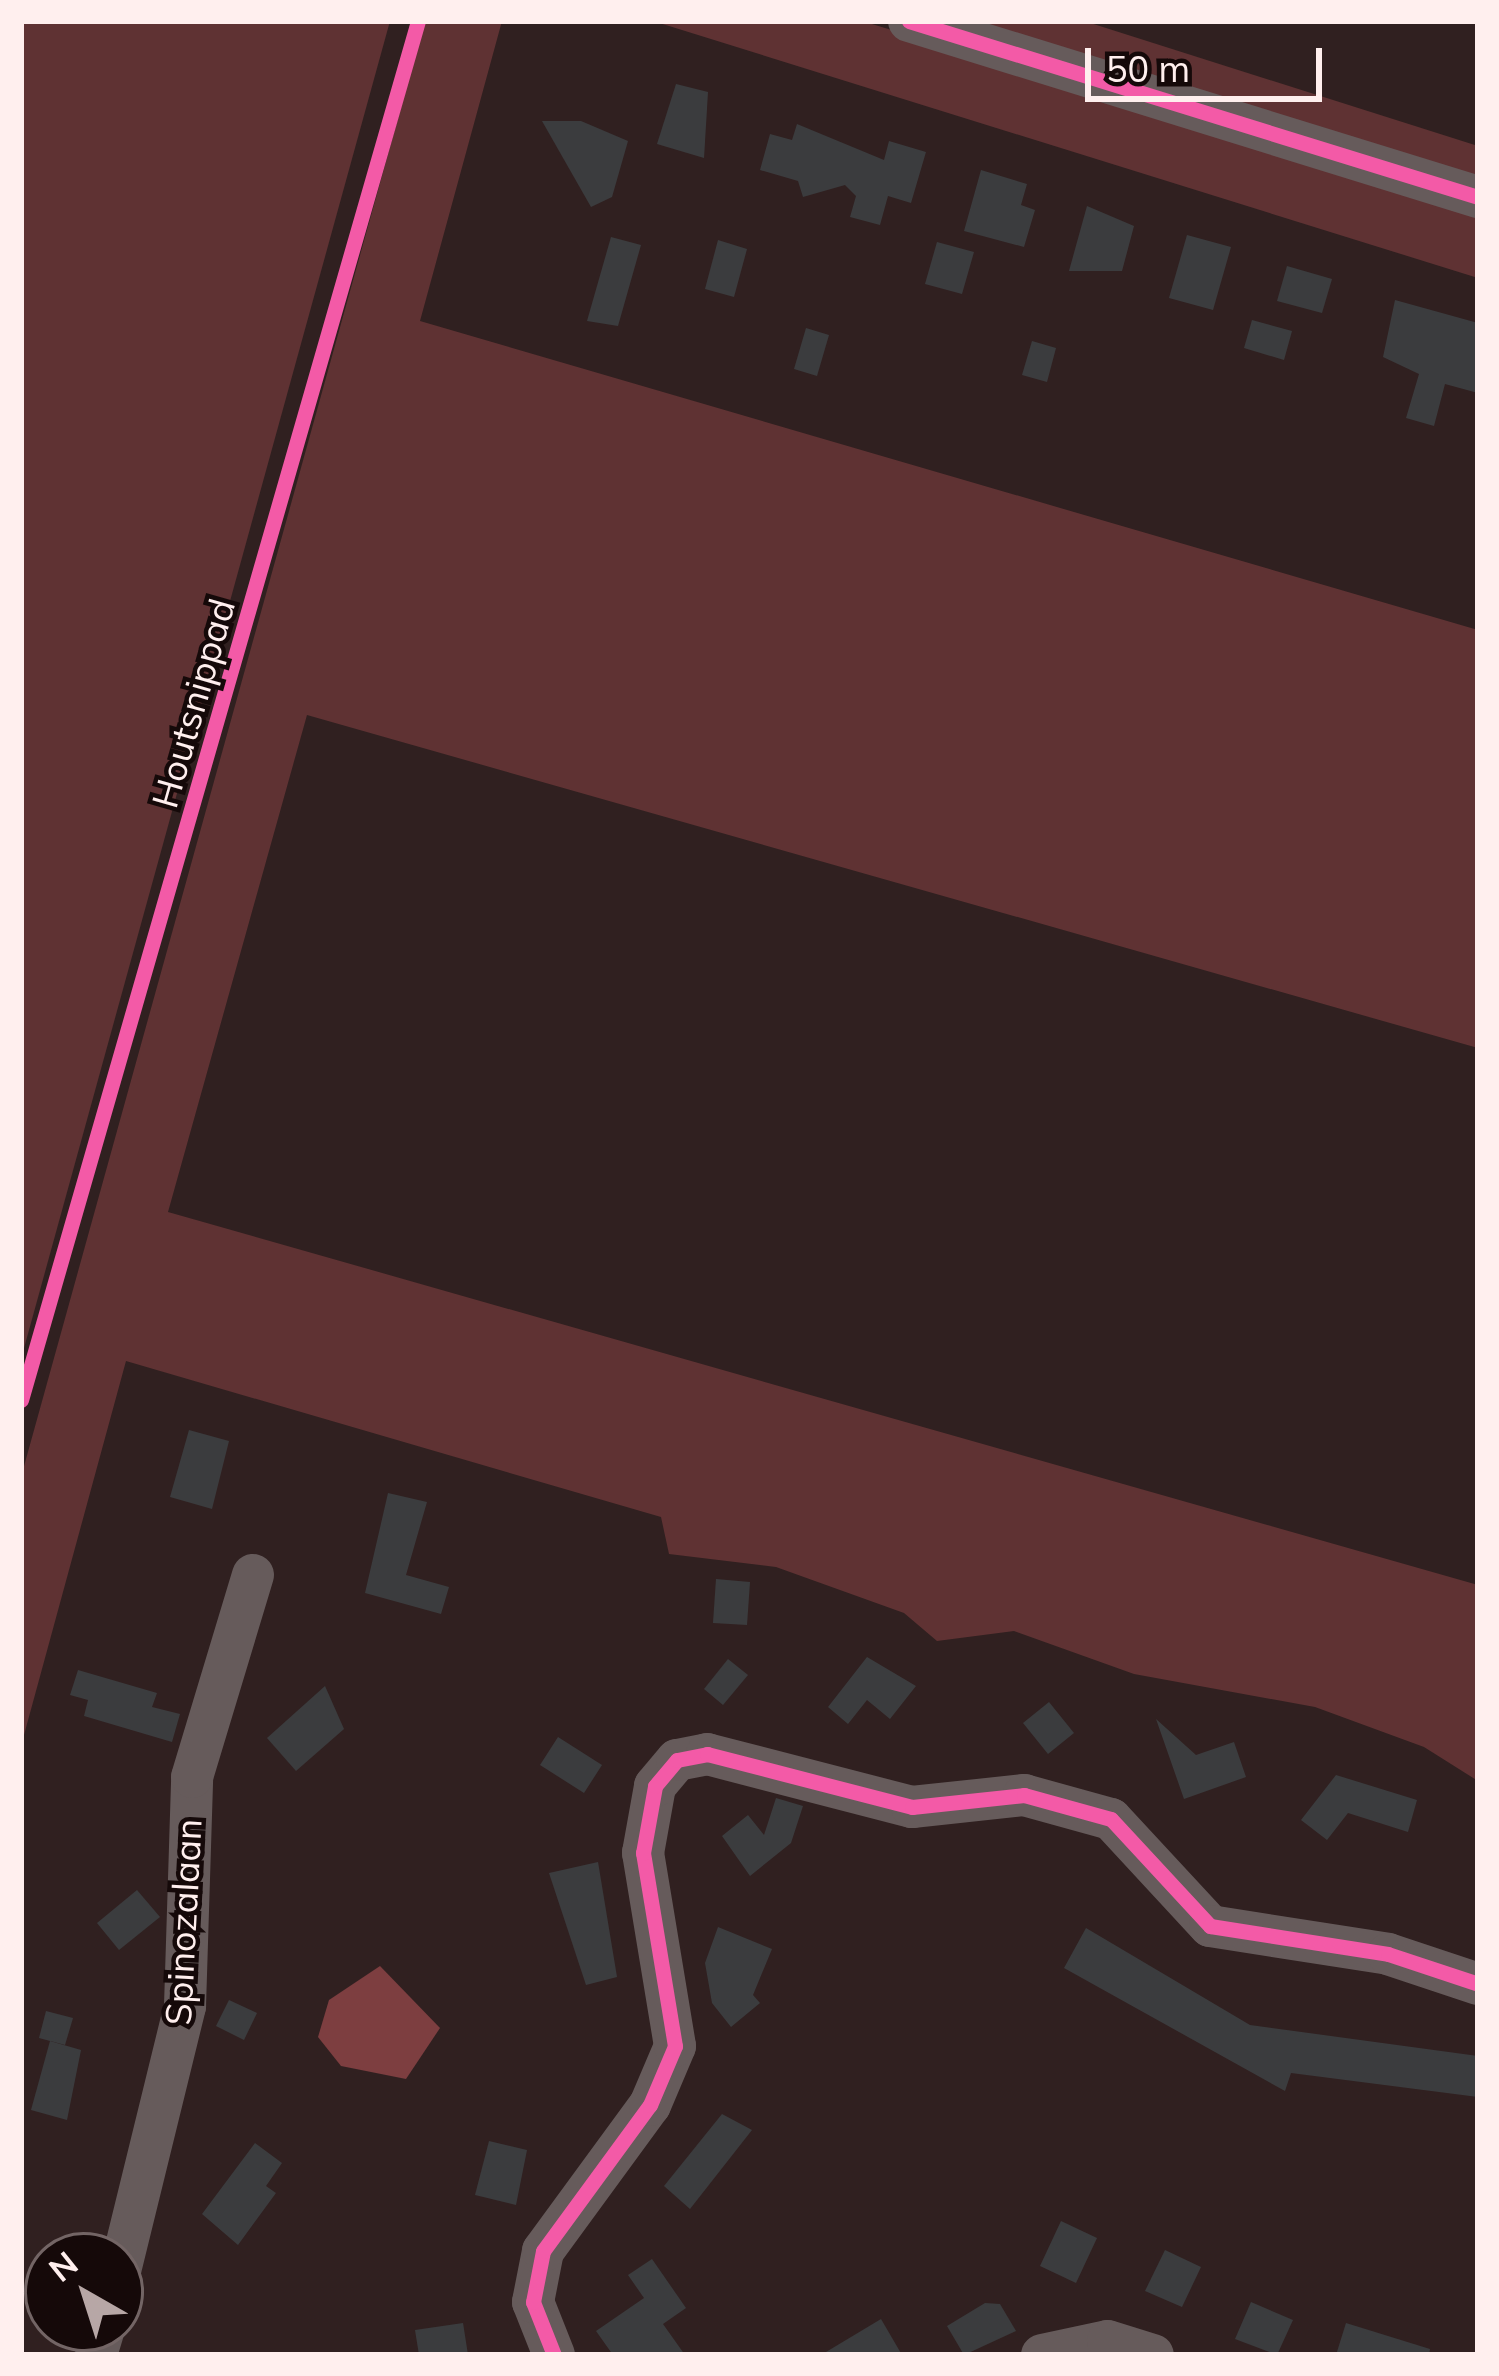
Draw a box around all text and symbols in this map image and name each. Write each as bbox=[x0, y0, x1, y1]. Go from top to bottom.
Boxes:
scale bar bbox=[1091, 24, 1328, 98]
text: 50 m bbox=[1106, 46, 1190, 91]
street label: Houtsnippad bbox=[143, 594, 243, 812]
street label: Spinozalaan bbox=[156, 1818, 210, 2026]
north arrow bbox=[24, 2232, 144, 2352]
text: N bbox=[40, 2242, 85, 2290]

